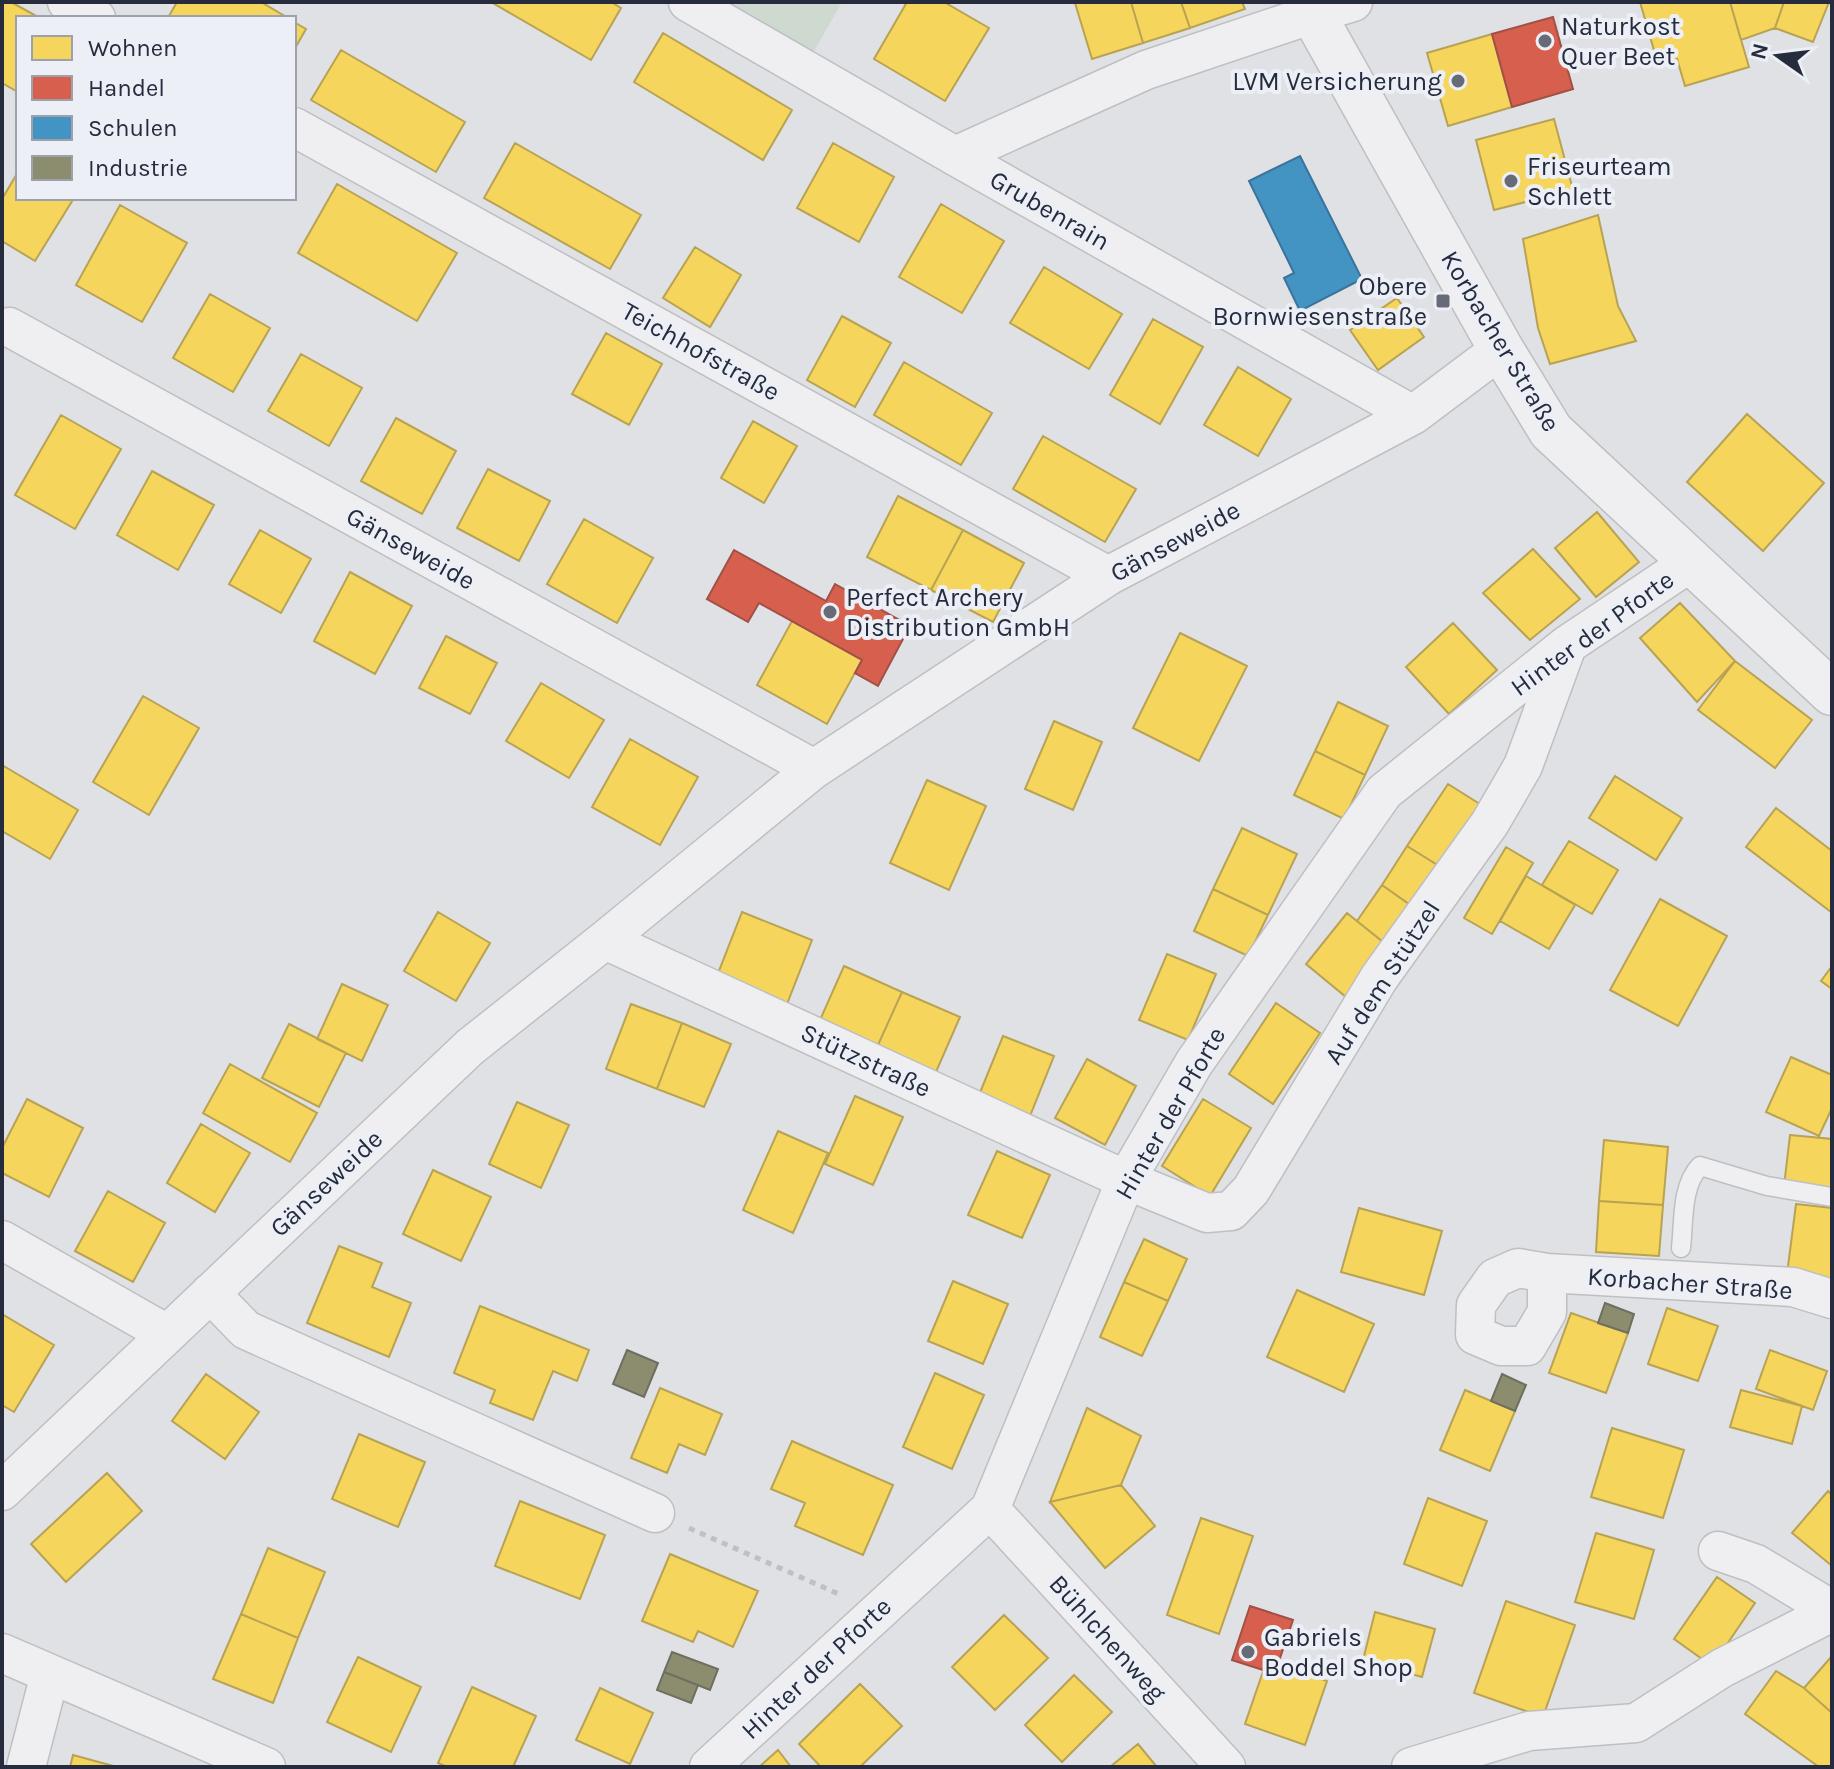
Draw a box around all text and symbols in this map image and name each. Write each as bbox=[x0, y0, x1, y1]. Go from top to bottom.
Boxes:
place label: Naturkost Quer Beet bbox=[1561, 11, 1681, 72]
legend bbox=[16, 16, 296, 200]
north arrow bbox=[1738, 16, 1818, 96]
marker: Naturkost Quer Beet bbox=[1536, 32, 1554, 50]
text: Wohnen bbox=[88, 34, 178, 62]
text: N bbox=[1745, 41, 1774, 62]
place label: LVM Versicherung bbox=[1232, 66, 1442, 97]
marker: LVM Versicherung bbox=[1449, 72, 1467, 90]
text: Handel bbox=[88, 74, 165, 102]
text: Schulen bbox=[88, 114, 177, 142]
place label: Friseurteam Schlett bbox=[1527, 151, 1672, 212]
text: Industrie bbox=[88, 154, 188, 182]
street label: Grubenrain bbox=[984, 164, 1115, 257]
marker: Friseurteam Schlett bbox=[1502, 172, 1520, 190]
street label: Korbacher Straße bbox=[1434, 245, 1567, 437]
place label: Obere Bornwiesenstraße bbox=[1212, 271, 1427, 332]
marker: Obere Bornwiesenstraße bbox=[1434, 292, 1452, 310]
street label: Teichhofstraße bbox=[616, 295, 785, 408]
street label: Gänseweide bbox=[1105, 494, 1245, 589]
street label: Gänseweide bbox=[341, 500, 481, 597]
street label: Hinter der Pforte bbox=[1505, 564, 1680, 703]
place label: Perfect Archery Distribution GmbH bbox=[846, 582, 1070, 643]
marker: Perfect Archery Distribution GmbH bbox=[821, 603, 839, 621]
street label: Auf dem Stützel bbox=[1318, 895, 1447, 1070]
street label: Stützstraße bbox=[796, 1017, 936, 1104]
street label: Hinter der Pforte bbox=[1109, 1022, 1232, 1205]
street label: Gänseweide bbox=[264, 1123, 389, 1243]
street label: Korbacher Straße bbox=[1586, 1261, 1794, 1306]
street label: Bühlchenweg bbox=[1043, 1569, 1173, 1708]
street label: Hinter der Pforte bbox=[735, 1591, 898, 1746]
place label: Gabriels Boddel Shop bbox=[1264, 1622, 1413, 1683]
marker: Gabriels Boddel Shop bbox=[1239, 1643, 1257, 1661]

